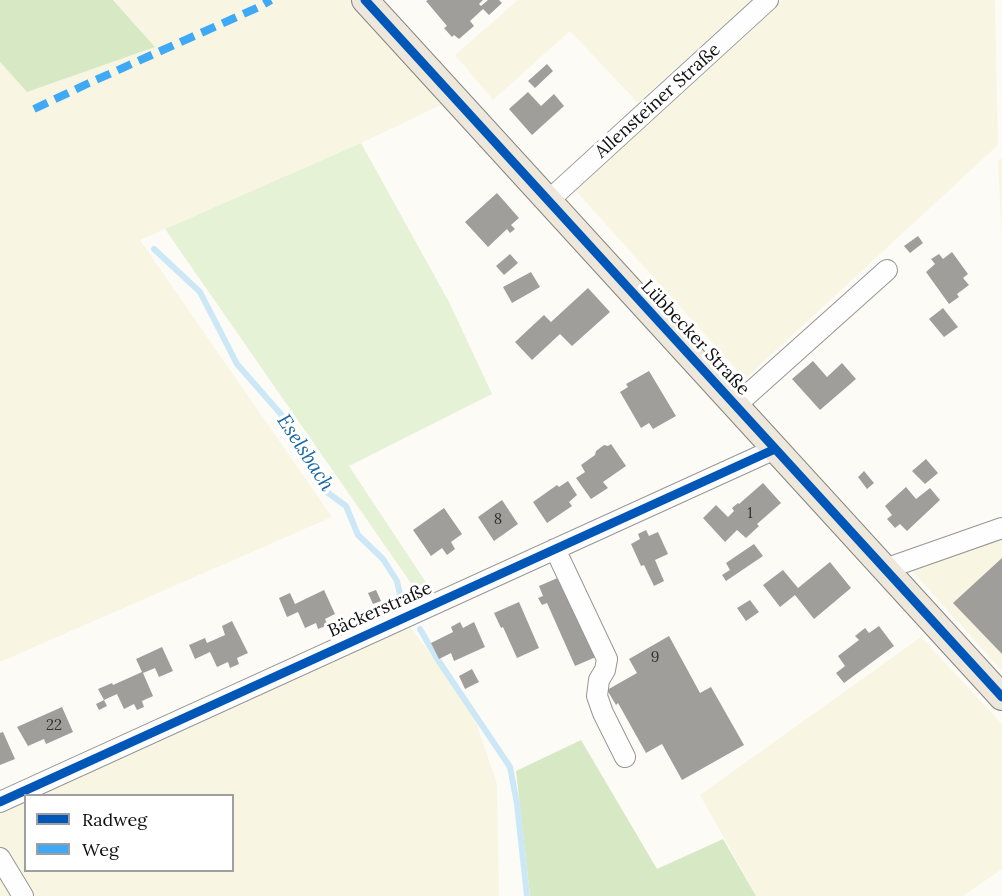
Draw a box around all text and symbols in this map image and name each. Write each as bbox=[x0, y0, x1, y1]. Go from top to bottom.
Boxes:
street label: Allensteiner Straße bbox=[591, 39, 725, 163]
street label: Lübbecker Straße bbox=[636, 276, 754, 400]
water label: Eselsbach bbox=[271, 410, 339, 496]
house number: 1 bbox=[747, 505, 753, 523]
house number: 8 bbox=[494, 511, 502, 529]
street label: Bäckerstraße bbox=[325, 577, 435, 643]
house number: 9 bbox=[651, 649, 659, 667]
house number: 22 bbox=[46, 717, 62, 735]
legend bbox=[24, 794, 234, 872]
text: Radweg bbox=[82, 808, 147, 831]
text: Weg bbox=[82, 838, 119, 861]

